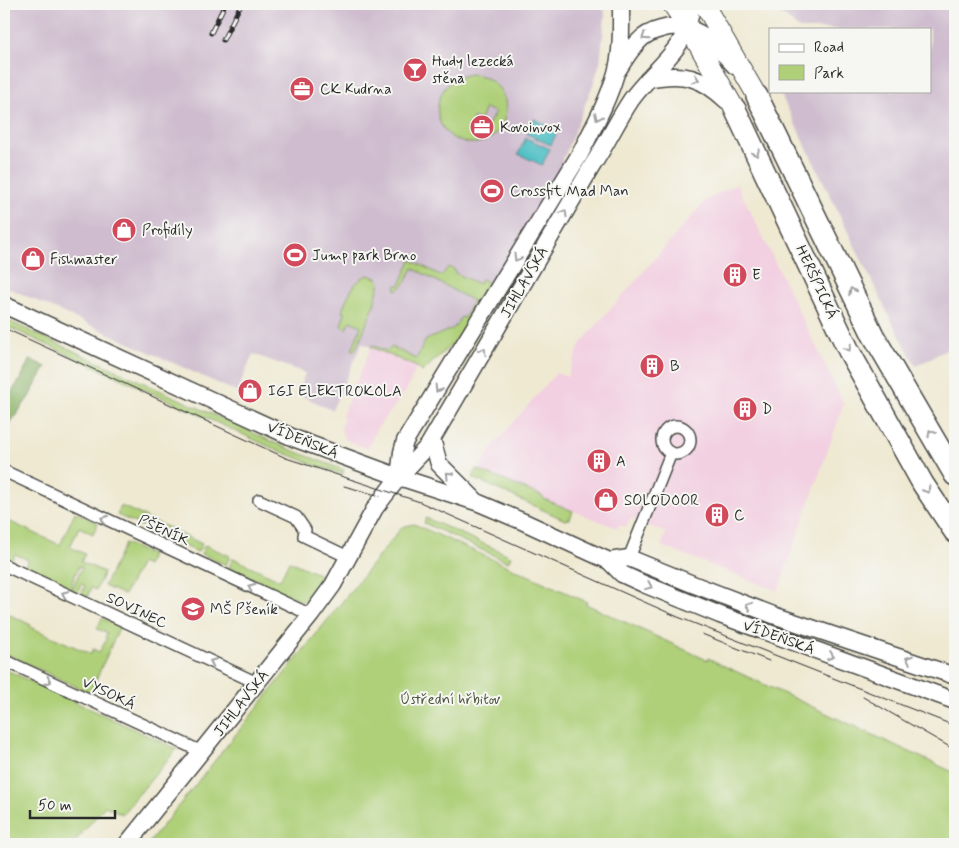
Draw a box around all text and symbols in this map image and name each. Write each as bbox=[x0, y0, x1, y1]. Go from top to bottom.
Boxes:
legend bbox=[769, 28, 932, 92]
one-way arrow bbox=[641, 31, 651, 40]
text: Road bbox=[814, 38, 844, 58]
place label: Hudy lezecká stěna bbox=[432, 52, 514, 89]
bar icon: Hudy lezecká stěna bbox=[402, 57, 428, 83]
text: Park bbox=[814, 64, 844, 84]
one-way arrow bbox=[691, 73, 700, 83]
office icon: CK Kudrna bbox=[289, 76, 315, 102]
place label: CK Kudrna bbox=[320, 80, 392, 100]
one-way arrow bbox=[594, 112, 605, 121]
office icon: Kovoinvox bbox=[469, 114, 495, 140]
place label: Kovoinvox bbox=[500, 118, 561, 138]
one-way arrow bbox=[750, 148, 760, 157]
sports icon: Crossfit Mad Man bbox=[479, 178, 505, 204]
place label: Crossfit Mad Man bbox=[510, 182, 629, 202]
one-way arrow bbox=[558, 209, 568, 218]
shop icon: Profidíly bbox=[111, 217, 137, 243]
place label: Profidíly bbox=[142, 221, 193, 241]
sports icon: Jump park Brno bbox=[282, 242, 308, 268]
street label: HERŠPICKÁ bbox=[790, 242, 843, 323]
street label: JIHLAVSKÁ bbox=[496, 243, 553, 322]
shop icon: Fishmaster bbox=[20, 246, 46, 272]
place label: Jump park Brno bbox=[312, 246, 416, 266]
place label: Fishmaster bbox=[50, 250, 117, 270]
one-way arrow bbox=[514, 252, 524, 261]
building icon: E bbox=[722, 262, 748, 288]
place label: E bbox=[752, 266, 761, 286]
one-way arrow bbox=[847, 287, 858, 296]
one-way arrow bbox=[842, 342, 852, 351]
one-way arrow bbox=[477, 348, 487, 357]
building icon: B bbox=[639, 353, 665, 379]
place label: B bbox=[670, 357, 680, 377]
shop icon: IGI ELEKTROKOLA bbox=[237, 378, 263, 404]
place label: IGI ELEKTROKOLA bbox=[268, 382, 402, 402]
one-way arrow bbox=[434, 383, 444, 392]
building icon: D bbox=[732, 396, 758, 422]
place label: D bbox=[762, 400, 772, 420]
street label: VÍDEŇSKÁ bbox=[264, 417, 342, 464]
one-way arrow bbox=[927, 429, 937, 438]
building icon: A bbox=[586, 448, 612, 474]
place label: A bbox=[616, 452, 626, 472]
one-way arrow bbox=[446, 471, 455, 480]
one-way arrow bbox=[920, 484, 930, 493]
shop icon: SOLODOOR bbox=[593, 487, 619, 513]
place label: SOLODOOR bbox=[624, 491, 699, 511]
building icon: C bbox=[704, 502, 730, 528]
place label: C bbox=[734, 506, 745, 526]
street label: PŠENÍK bbox=[135, 509, 193, 552]
one-way arrow bbox=[100, 515, 109, 525]
one-way arrow bbox=[644, 580, 653, 591]
one-way arrow bbox=[247, 583, 256, 593]
street label: SOVINEC bbox=[103, 588, 171, 634]
one-way arrow bbox=[61, 590, 70, 600]
school or university icon: MŠ Pšeník bbox=[180, 596, 206, 622]
place label: MŠ Pšeník bbox=[210, 600, 278, 620]
one-way arrow bbox=[745, 602, 753, 612]
street label: VÍDEŇSKÁ bbox=[740, 615, 818, 660]
one-way arrow bbox=[827, 650, 835, 660]
one-way arrow bbox=[906, 655, 914, 665]
one-way arrow bbox=[209, 658, 218, 668]
street label: JIHLAVSKÁ bbox=[209, 666, 274, 741]
street label: VYSOKÁ bbox=[79, 672, 139, 715]
one-way arrow bbox=[43, 674, 52, 685]
park label: Ústřední hřbitov bbox=[400, 690, 501, 710]
scale bar bbox=[30, 788, 115, 820]
text: 50 m bbox=[38, 796, 72, 816]

